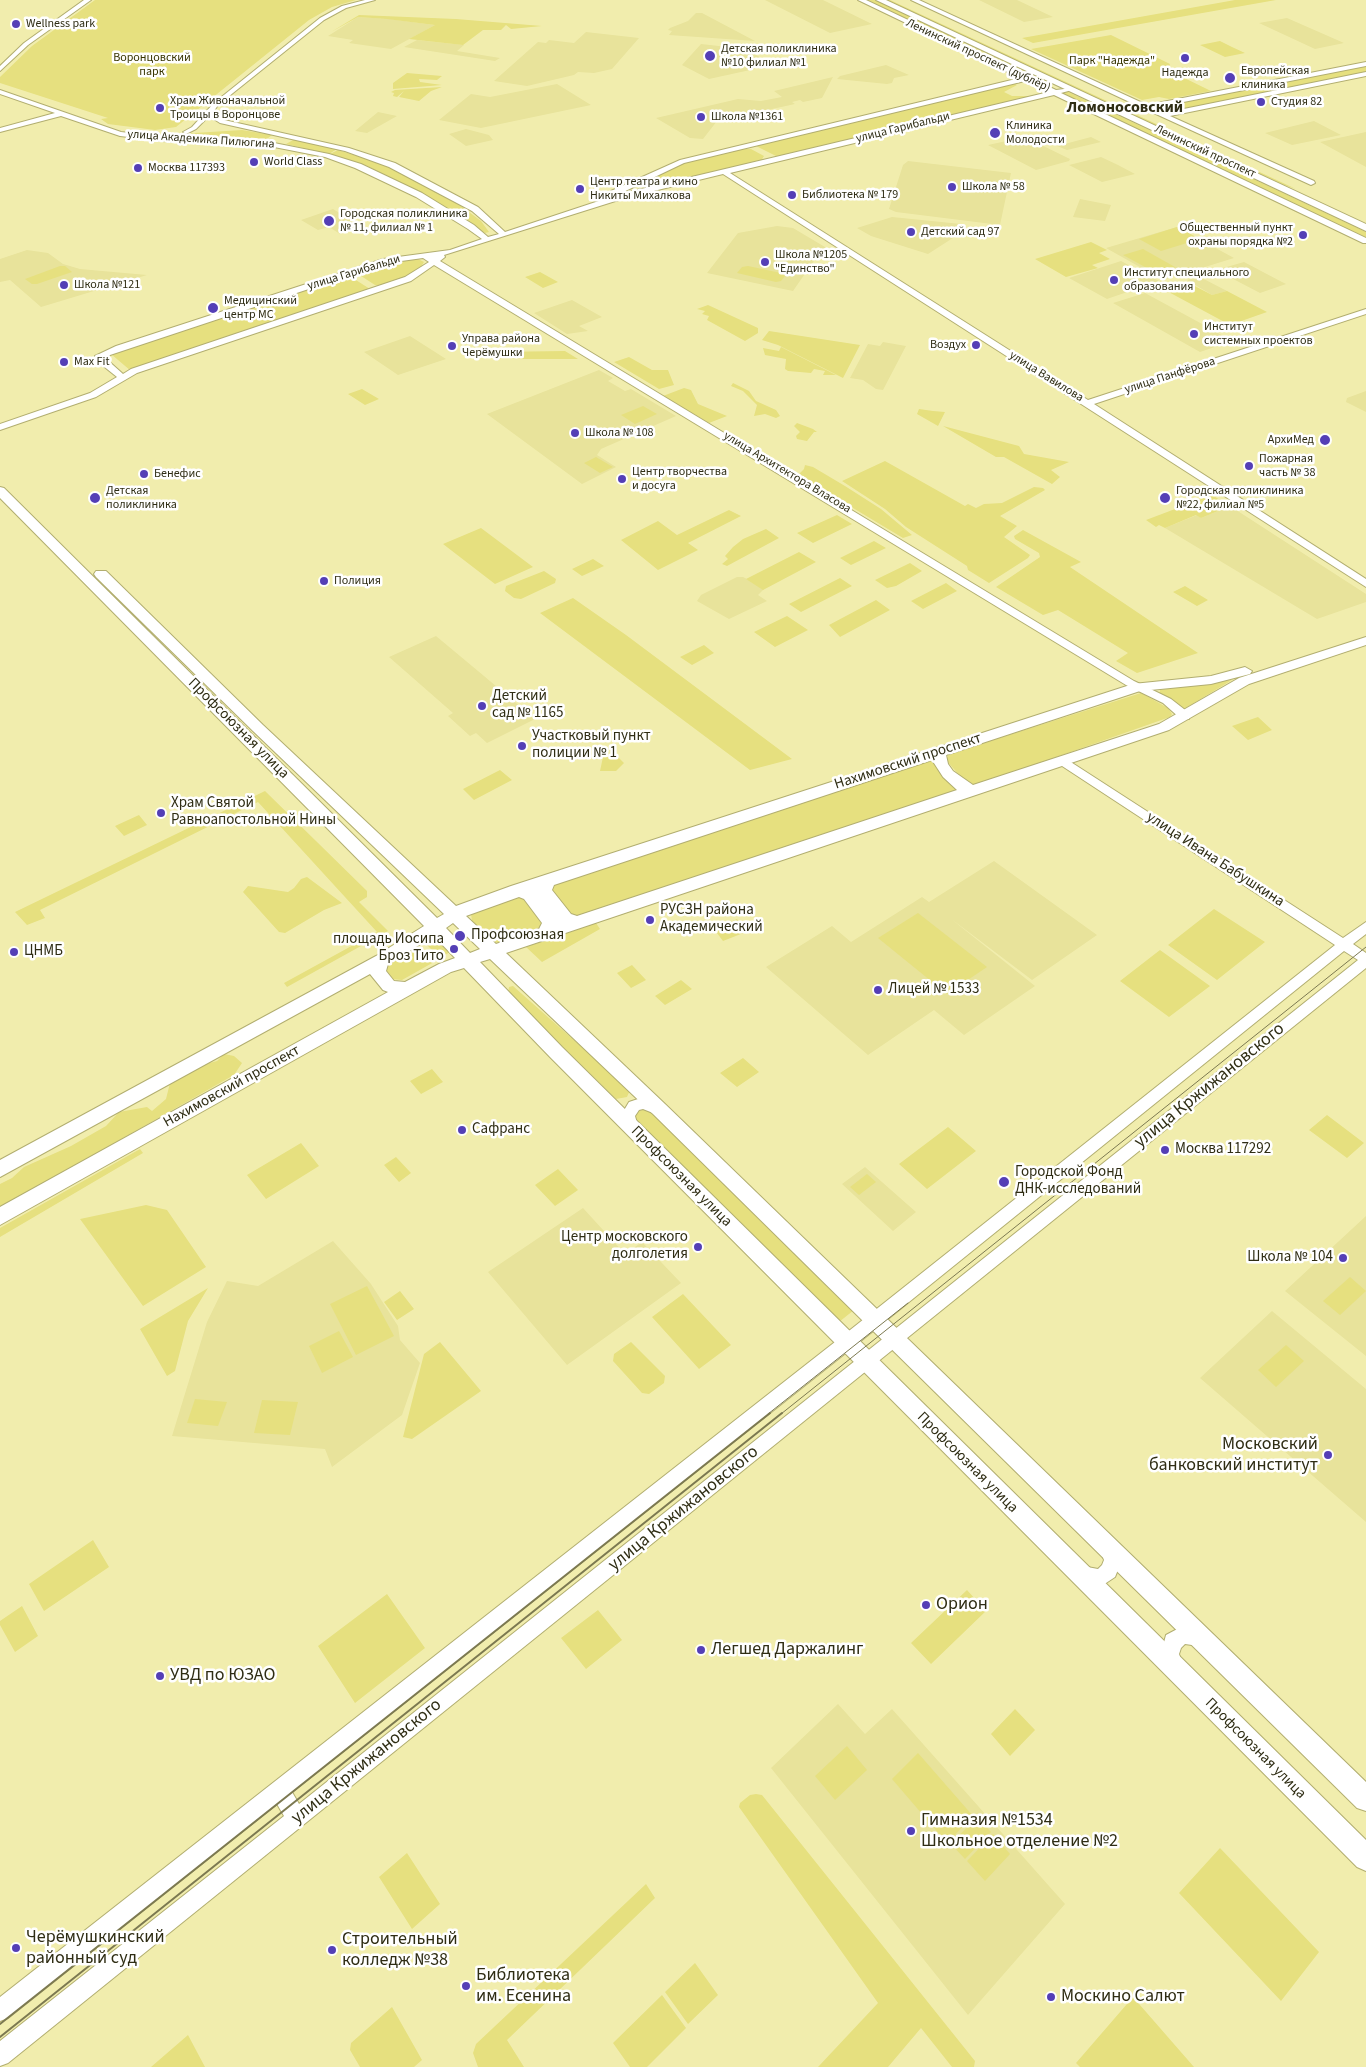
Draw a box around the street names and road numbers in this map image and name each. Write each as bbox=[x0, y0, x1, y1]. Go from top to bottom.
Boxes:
street label: Ленинский проспект (дублёр) bbox=[904, 16, 1052, 96]
street label: улица Гарибальди bbox=[855, 109, 951, 147]
street label: Ленинский проспект bbox=[1152, 122, 1258, 182]
street label: улица Академика Пилюгина bbox=[127, 128, 275, 152]
street label: улица Гарибальди bbox=[306, 252, 402, 294]
street label: улица Вавилова bbox=[1006, 348, 1086, 406]
street label: улица Панфёрова bbox=[1123, 355, 1217, 397]
street label: улица Архитектора Власова bbox=[721, 429, 853, 517]
street label: Профсоюзная улица bbox=[184, 675, 292, 783]
street label: Нахимовский проспект bbox=[832, 730, 984, 794]
street label: улица Ивана Бабушкина bbox=[1143, 809, 1287, 911]
street label: улица Кржижановского bbox=[1131, 1019, 1289, 1153]
street label: Нахимовский проспект bbox=[161, 1042, 303, 1132]
street label: Профсоюзная улица bbox=[627, 1123, 735, 1231]
street label: Профсоюзная улица bbox=[913, 1409, 1021, 1517]
street label: улица Кржижановского bbox=[605, 1442, 763, 1576]
street label: улица Кржижановского bbox=[288, 1695, 446, 1829]
street label: Профсоюзная улица bbox=[1201, 1695, 1309, 1803]

